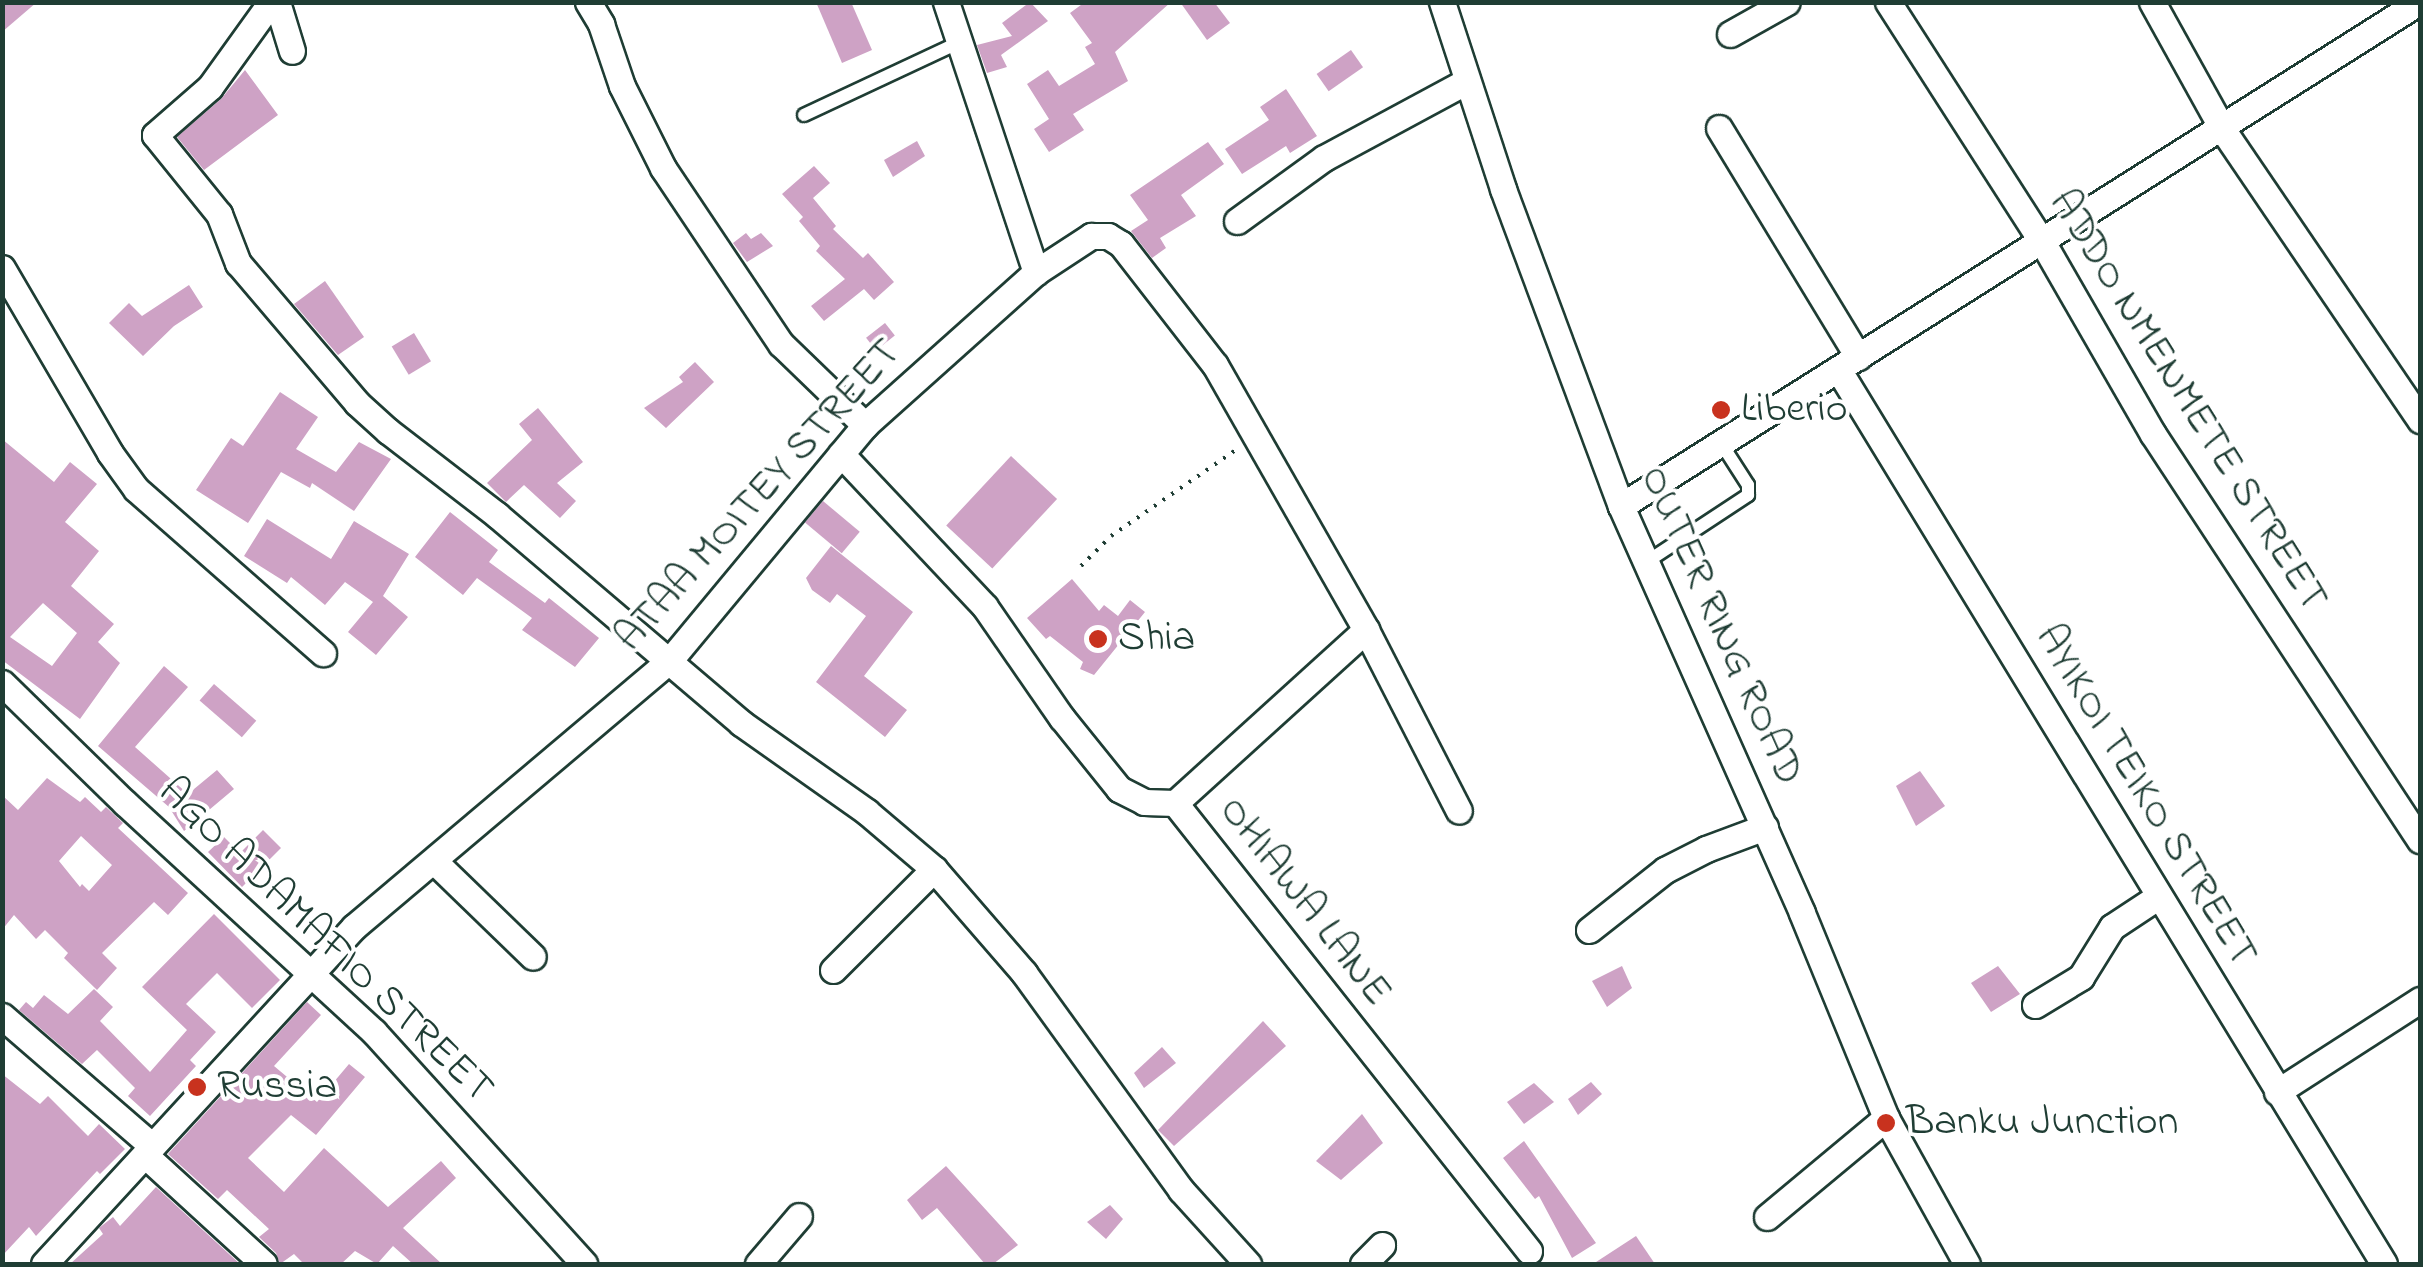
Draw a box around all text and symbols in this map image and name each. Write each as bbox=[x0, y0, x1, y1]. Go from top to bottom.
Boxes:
street label: ADDO NMENMETE STREET bbox=[2036, 181, 2338, 621]
street label: ATAA MOITEY STREET bbox=[605, 329, 913, 663]
place label: Liberio bbox=[1741, 385, 1848, 435]
marker: Liberio bbox=[1710, 399, 1732, 421]
street label: OUTER RING ROAD bbox=[1627, 459, 1813, 793]
place label: Shia bbox=[1118, 614, 1195, 664]
street label: AYIKOI TEIKO STREET bbox=[2023, 616, 2267, 976]
marker: Shia bbox=[1087, 628, 1109, 650]
street label: AGO ADAMAFIO STREET bbox=[147, 767, 503, 1115]
street label: OHIAWA LANE bbox=[1207, 787, 1401, 1017]
place label: Russia bbox=[217, 1062, 337, 1112]
marker: Russia bbox=[186, 1076, 208, 1098]
place label: Banku Junction bbox=[1906, 1098, 2178, 1148]
marker: Banku Junction bbox=[1875, 1112, 1897, 1134]

